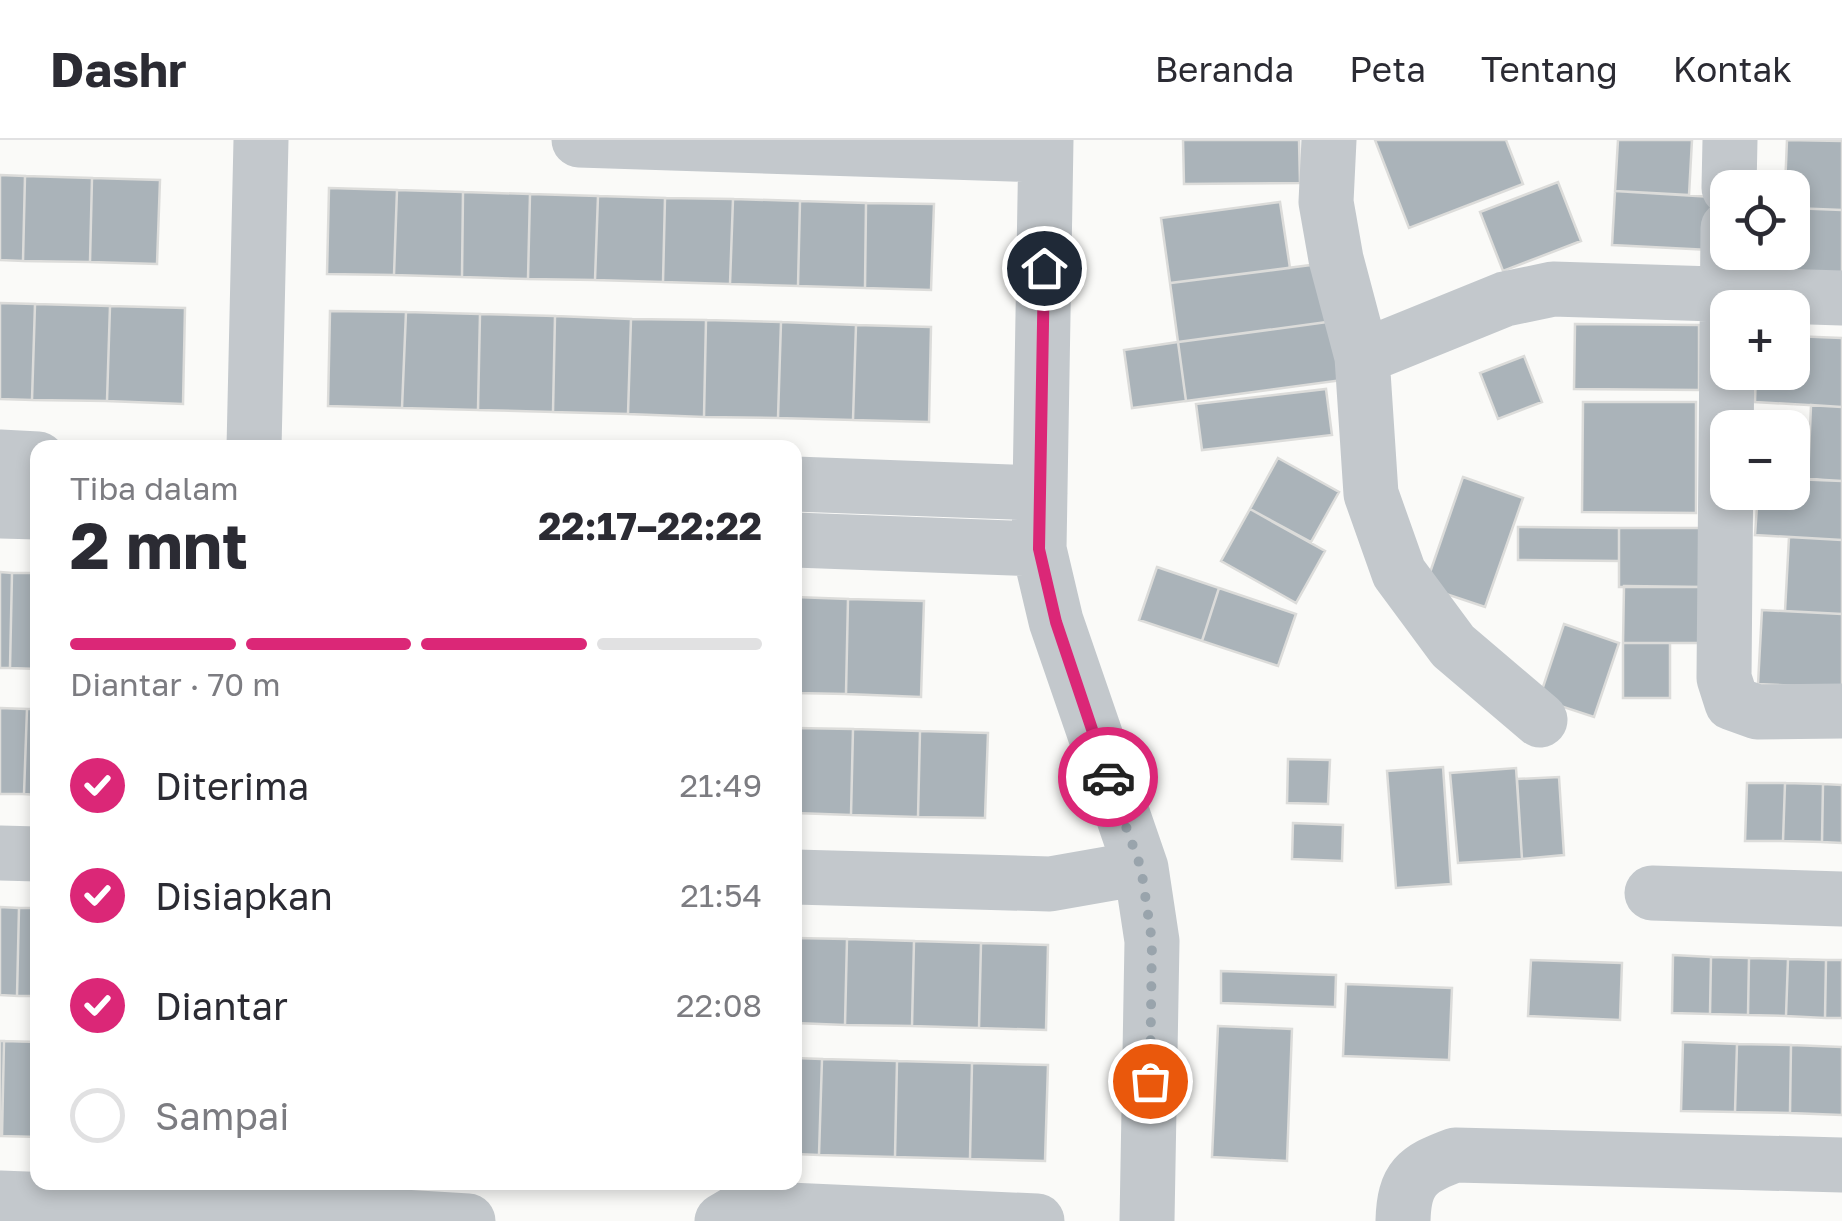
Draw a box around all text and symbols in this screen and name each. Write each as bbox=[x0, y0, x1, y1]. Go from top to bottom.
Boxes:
text: Dashr bbox=[50, 40, 187, 98]
text: Beranda bbox=[1155, 48, 1294, 90]
text: Peta bbox=[1349, 48, 1426, 90]
text: Tentang bbox=[1481, 48, 1618, 90]
text: Kontak bbox=[1673, 48, 1792, 90]
map controls bbox=[1710, 170, 1810, 510]
button: locate bbox=[1710, 170, 1810, 270]
pin bbox=[1002, 226, 1087, 311]
icon: home bbox=[1017, 241, 1072, 296]
button: + bbox=[1710, 290, 1810, 390]
button: − bbox=[1710, 410, 1810, 510]
text: Tiba dalam bbox=[70, 469, 239, 507]
text: 22:17–22:22 bbox=[538, 503, 762, 548]
text: 2 mnt bbox=[70, 505, 248, 583]
text: Diantar · 70 m bbox=[70, 665, 281, 703]
courier bbox=[1058, 727, 1158, 827]
icon: car bbox=[1081, 750, 1136, 805]
icon: check bbox=[70, 758, 125, 813]
text: Diterima bbox=[155, 763, 309, 808]
text: 21:49 bbox=[679, 766, 762, 804]
icon: check bbox=[70, 868, 125, 923]
text: Disiapkan bbox=[155, 873, 333, 918]
text: 21:54 bbox=[680, 876, 762, 914]
icon: check bbox=[70, 978, 125, 1033]
text: Diantar bbox=[155, 983, 288, 1028]
text: 22:08 bbox=[676, 986, 762, 1024]
pin bbox=[1108, 1039, 1193, 1124]
icon: bag bbox=[1123, 1054, 1178, 1109]
text: Sampai bbox=[155, 1093, 289, 1138]

